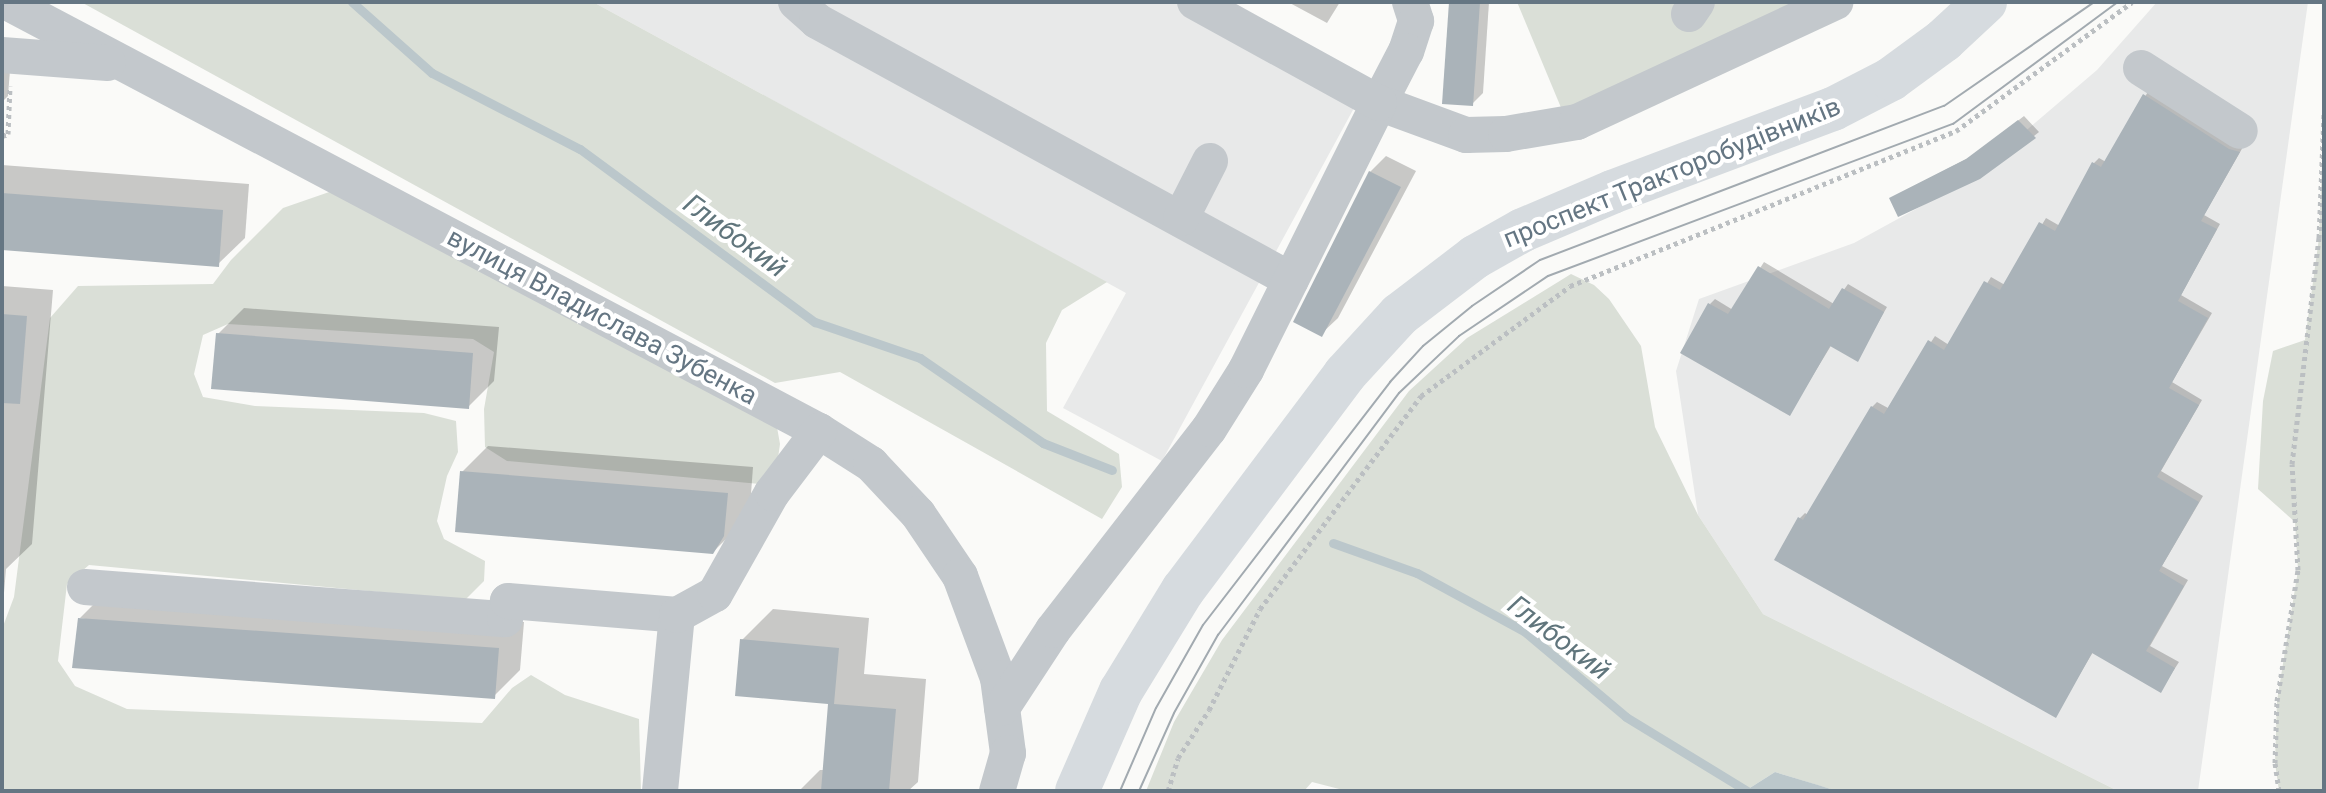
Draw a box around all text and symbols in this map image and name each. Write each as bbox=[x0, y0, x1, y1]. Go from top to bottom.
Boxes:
street label: проспект Тракторобудівників bbox=[1499, 91, 1845, 255]
water label: Глибокий bbox=[677, 187, 793, 285]
street label: вулиця Владислава Зубенка bbox=[442, 222, 762, 412]
water label: Глибокий bbox=[1501, 589, 1617, 687]

